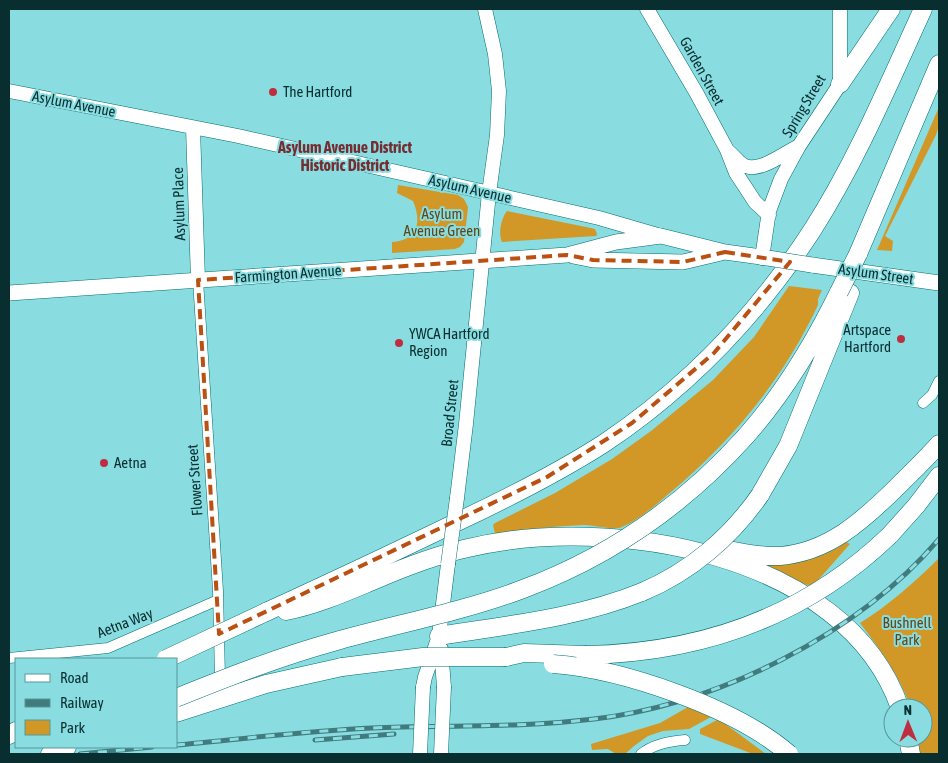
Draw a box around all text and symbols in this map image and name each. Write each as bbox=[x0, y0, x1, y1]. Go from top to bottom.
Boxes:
street label: Garden Street bbox=[677, 34, 728, 108]
street label: Spring Street bbox=[778, 71, 829, 140]
place label: The Hartford bbox=[283, 83, 352, 100]
marker: The Hartford bbox=[267, 86, 279, 98]
street label: Asylum Avenue bbox=[31, 87, 117, 120]
district label: Asylum Avenue District Historic District bbox=[277, 138, 412, 174]
street label: Asylum Place bbox=[169, 167, 188, 241]
street label: Asylum Avenue bbox=[427, 171, 513, 206]
park label: Asylum Avenue Green bbox=[404, 205, 480, 239]
street label: Asylum Street bbox=[837, 260, 915, 287]
street label: Farmington Avenue bbox=[234, 261, 342, 286]
place label: Artspace Hartford bbox=[843, 321, 891, 355]
place label: YWCA Hartford Region bbox=[409, 325, 490, 359]
marker: Artspace Hartford bbox=[895, 333, 907, 345]
marker: YWCA Hartford Region bbox=[393, 337, 405, 349]
street label: Broad Street bbox=[438, 378, 461, 447]
street label: Flower Street bbox=[184, 444, 205, 516]
place label: Aetna bbox=[114, 454, 147, 471]
marker: Aetna bbox=[98, 457, 110, 469]
street label: Aetna Way bbox=[95, 604, 155, 641]
park label: Bushnell Park bbox=[883, 614, 932, 648]
legend bbox=[15, 658, 178, 748]
text: Road bbox=[60, 669, 89, 686]
text: Railway bbox=[60, 694, 104, 711]
north arrow bbox=[883, 698, 933, 748]
text: N bbox=[904, 702, 912, 718]
text: Park bbox=[60, 719, 85, 736]

